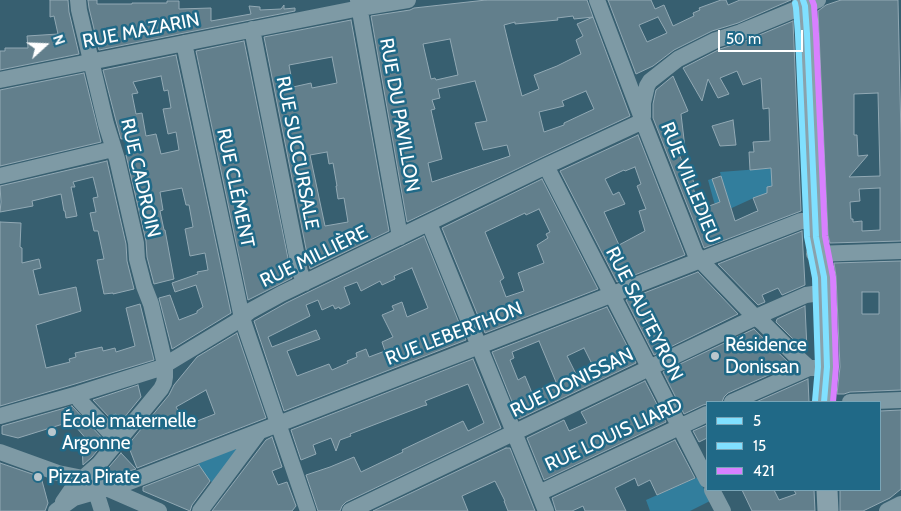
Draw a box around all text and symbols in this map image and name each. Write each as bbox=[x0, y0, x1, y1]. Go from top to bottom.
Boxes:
street label: RUE MAZARIN bbox=[80, 8, 202, 54]
north arrow bbox=[20, 20, 70, 70]
scale bar bbox=[721, 20, 806, 52]
text: 50 m bbox=[726, 30, 761, 48]
text: N bbox=[49, 32, 69, 48]
street label: RUE DU PAVILLON bbox=[374, 36, 424, 194]
street label: RUE SUCCURSALE bbox=[271, 74, 323, 232]
street label: RUE CADROIN bbox=[115, 116, 165, 240]
street label: RUE VILLEDIEU bbox=[655, 119, 725, 247]
street label: RUE CLÉMENT bbox=[211, 126, 259, 250]
street label: RUE MILLIÈRE bbox=[257, 221, 371, 293]
street label: RUE SAUTEYRON bbox=[600, 243, 688, 385]
street label: RUE LEBERTHON bbox=[382, 297, 526, 371]
place label: Résidence Donissan bbox=[725, 334, 807, 378]
street label: RUE DONISSAN bbox=[507, 343, 637, 423]
marker: Résidence Donissan bbox=[709, 350, 721, 362]
street label: RUE LOUIS LIARD bbox=[542, 393, 686, 477]
legend bbox=[706, 401, 881, 491]
place label: École maternelle Argonne bbox=[62, 410, 196, 454]
text: 5 bbox=[753, 412, 761, 430]
marker: École maternelle Argonne bbox=[46, 426, 58, 438]
text: 15 bbox=[753, 437, 766, 455]
text: 421 bbox=[753, 462, 774, 480]
place label: Pizza Pirate bbox=[48, 466, 140, 488]
marker: Pizza Pirate bbox=[32, 471, 44, 483]

